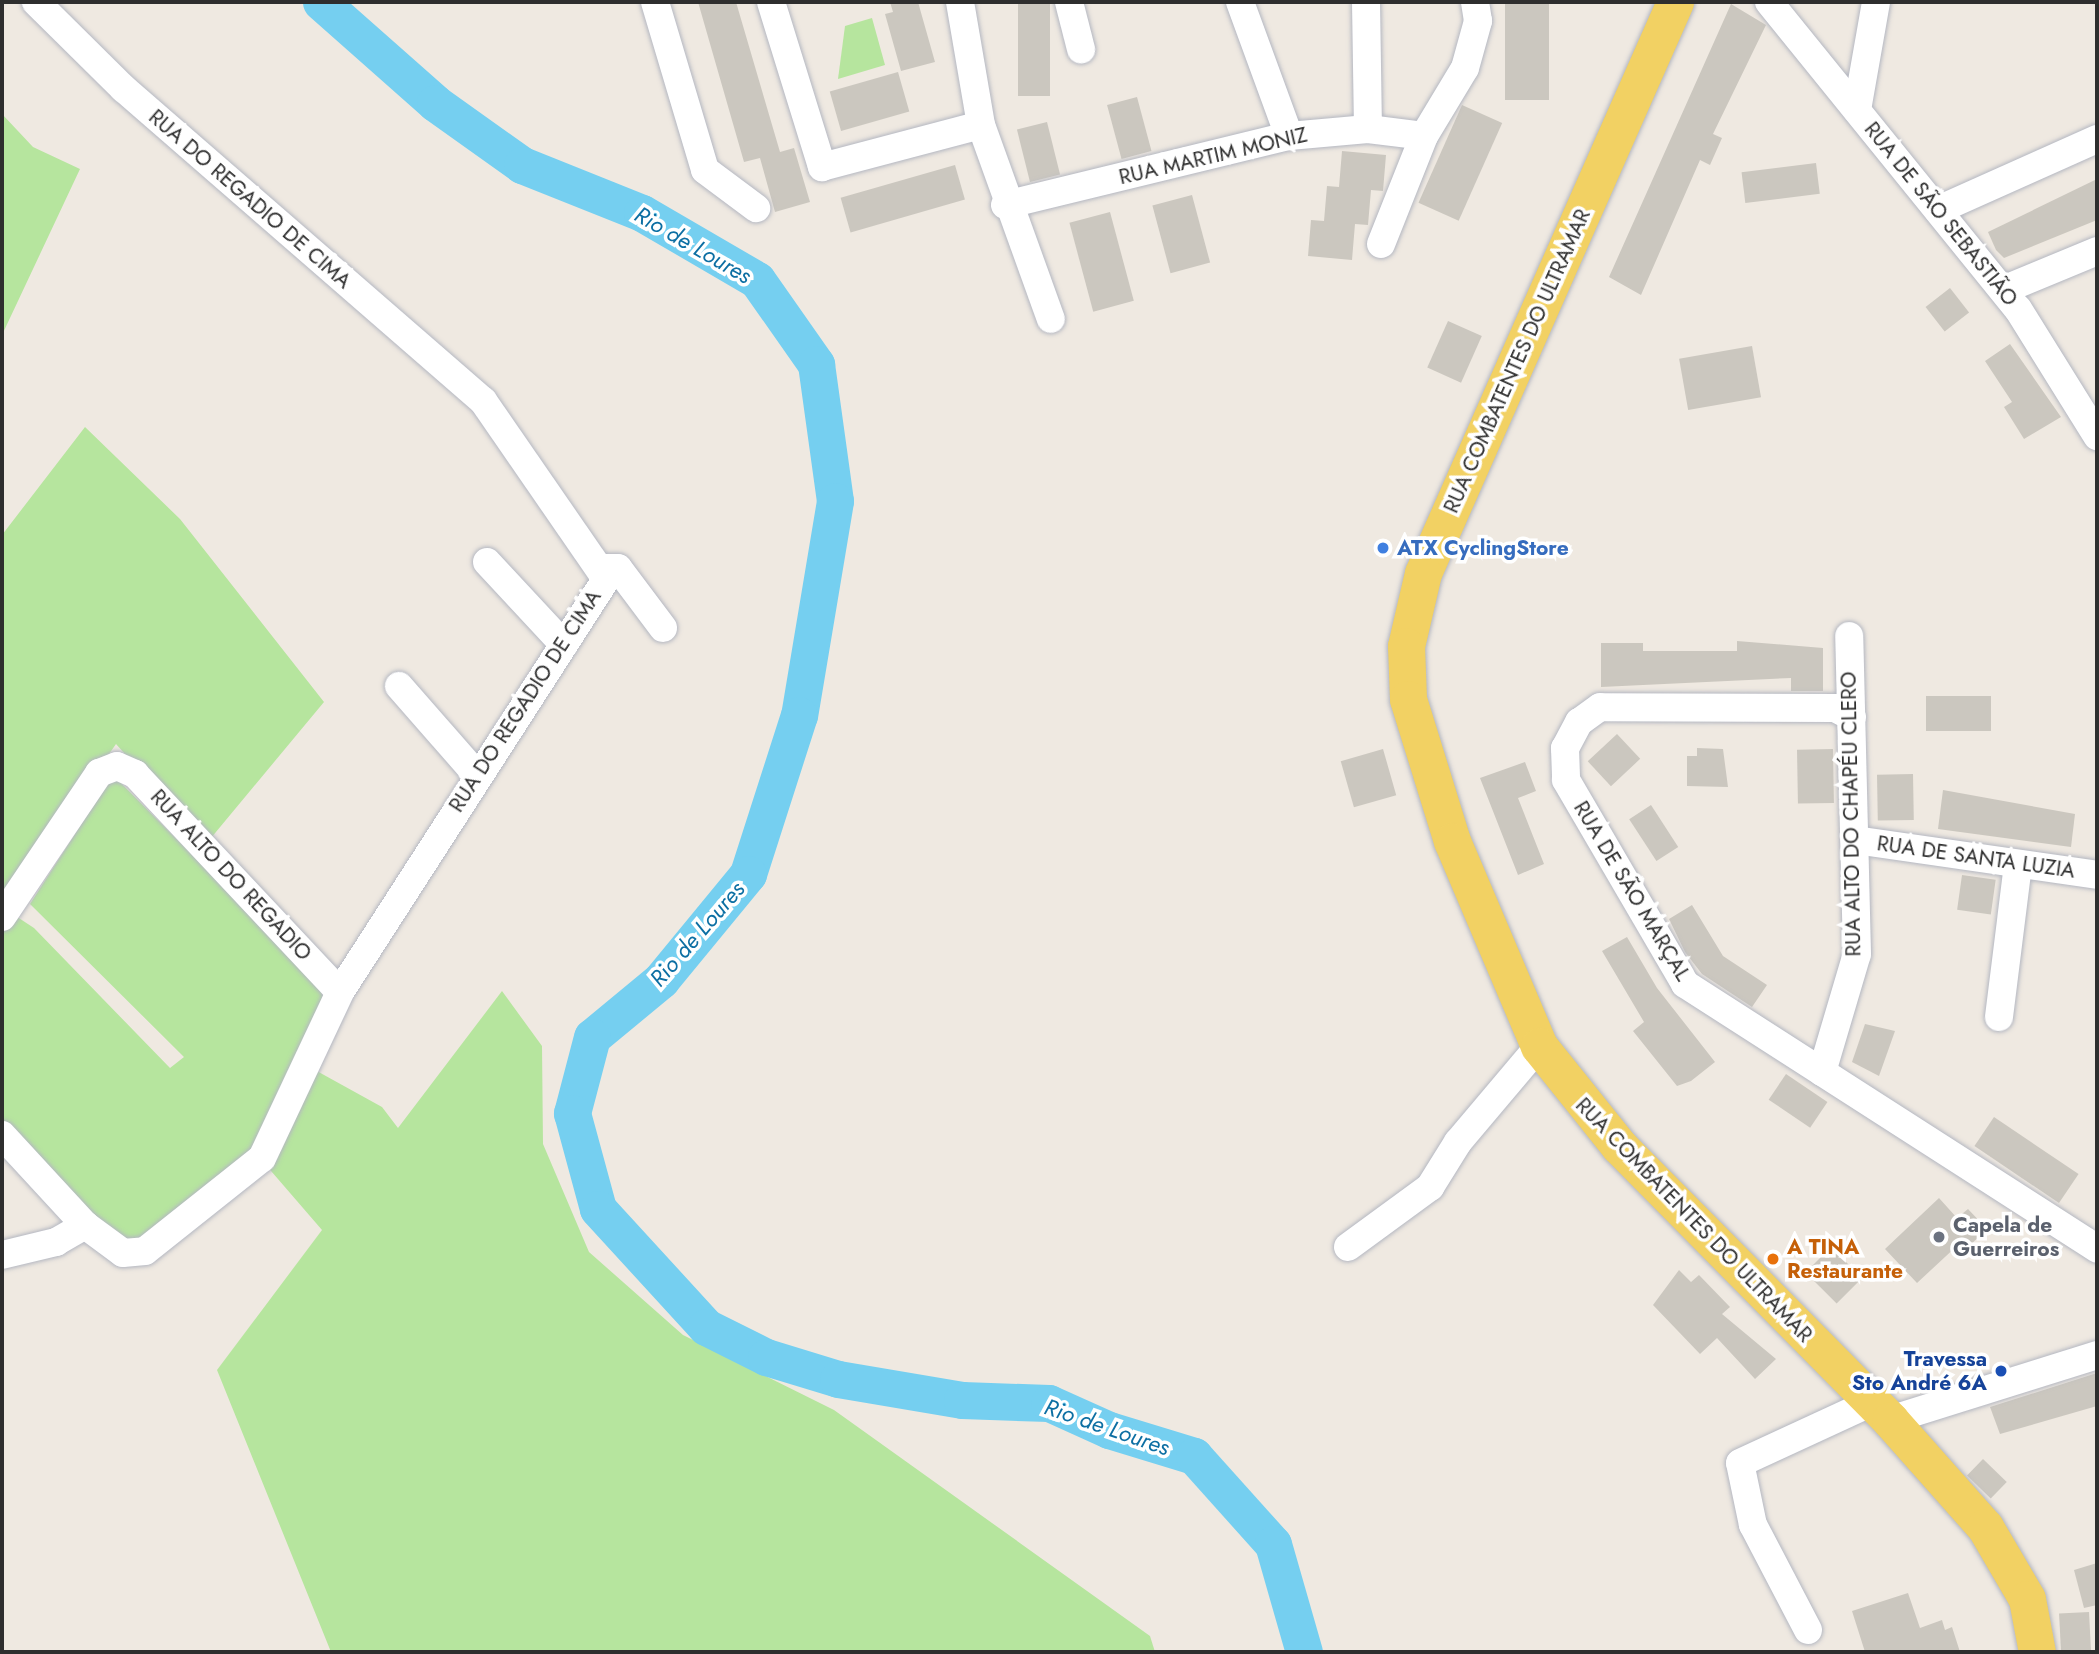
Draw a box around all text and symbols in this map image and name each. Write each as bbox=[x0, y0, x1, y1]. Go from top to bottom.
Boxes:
street label: RUA DO REGADIO DE CIMA bbox=[144, 104, 356, 294]
street label: RUA DE SÃO SEBASTIÃO bbox=[1859, 117, 2023, 311]
street label: RUA MARTIM MONIZ bbox=[1116, 122, 1310, 190]
water label: Rio de Loures bbox=[630, 200, 756, 290]
street label: RUA COMBATENTES DO ULTRAMAR bbox=[1438, 205, 1596, 517]
place label: ATX CyclingStore bbox=[1397, 535, 1569, 561]
marker: ATX CyclingStore bbox=[1375, 540, 1391, 556]
street label: RUA DO REGADIO DE CIMA bbox=[444, 585, 606, 817]
street label: RUA ALTO DO CHAPÉU CLERO bbox=[1836, 671, 1866, 957]
street label: RUA ALTO DO REGADIO bbox=[145, 784, 317, 966]
street label: RUA DE SÃO MARÇAL bbox=[1568, 797, 1696, 985]
street label: RUA DE SANTA LUZIA bbox=[1875, 831, 2077, 883]
water label: Rio de Loures bbox=[644, 876, 750, 992]
street label: RUA COMBATENTES DO ULTRAMAR bbox=[1570, 1093, 1818, 1347]
place label: Capela de Guerreiros bbox=[1953, 1212, 2059, 1262]
marker: Capela de Guerreiros bbox=[1931, 1229, 1947, 1245]
place label: A TINA Restaurante bbox=[1787, 1234, 1903, 1284]
marker: A TINA Restaurante bbox=[1765, 1251, 1781, 1267]
place label: Travessa Sto André 6A bbox=[1852, 1346, 1987, 1396]
marker: Travessa Sto André 6A bbox=[1993, 1363, 2009, 1379]
water label: Rio de Loures bbox=[1041, 1393, 1173, 1461]

